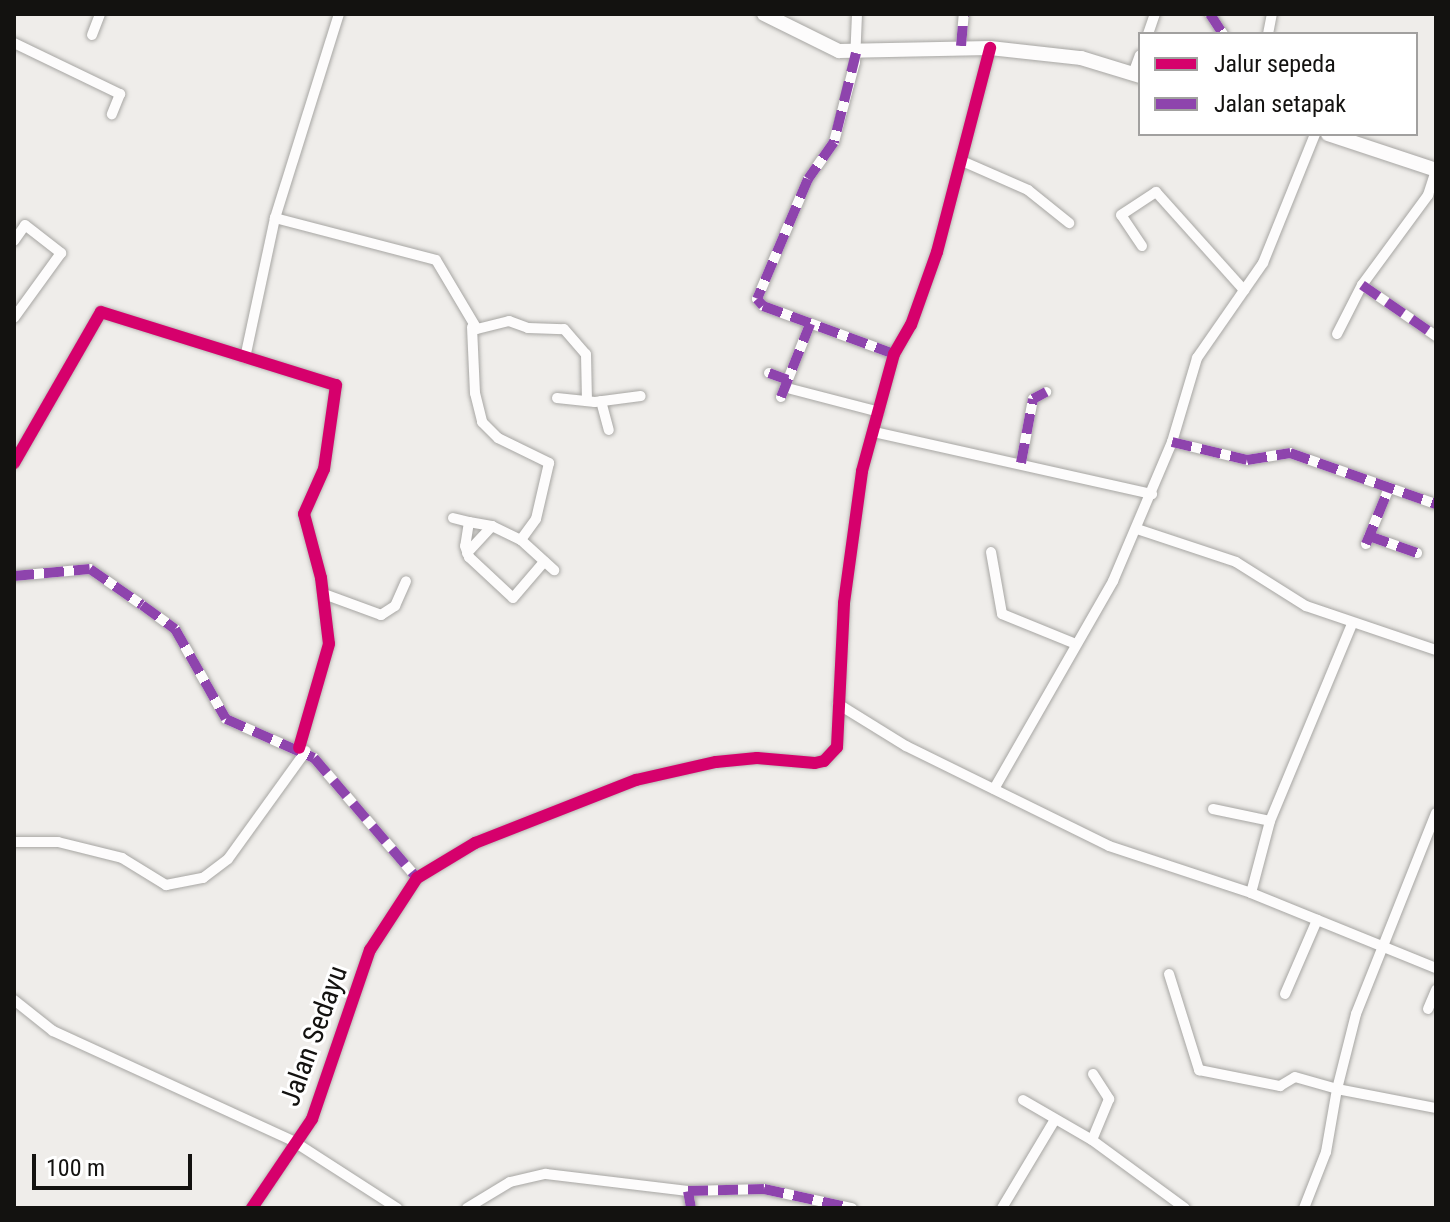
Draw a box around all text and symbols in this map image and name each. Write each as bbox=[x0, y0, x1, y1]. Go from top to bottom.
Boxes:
legend bbox=[1138, 32, 1418, 136]
text: Jalur sepeda bbox=[1214, 50, 1336, 78]
text: Jalan setapak bbox=[1214, 90, 1346, 118]
street label: Jalan Sedayu bbox=[273, 961, 355, 1111]
scale bar bbox=[36, 1138, 196, 1188]
text: 100 m bbox=[46, 1154, 105, 1182]

